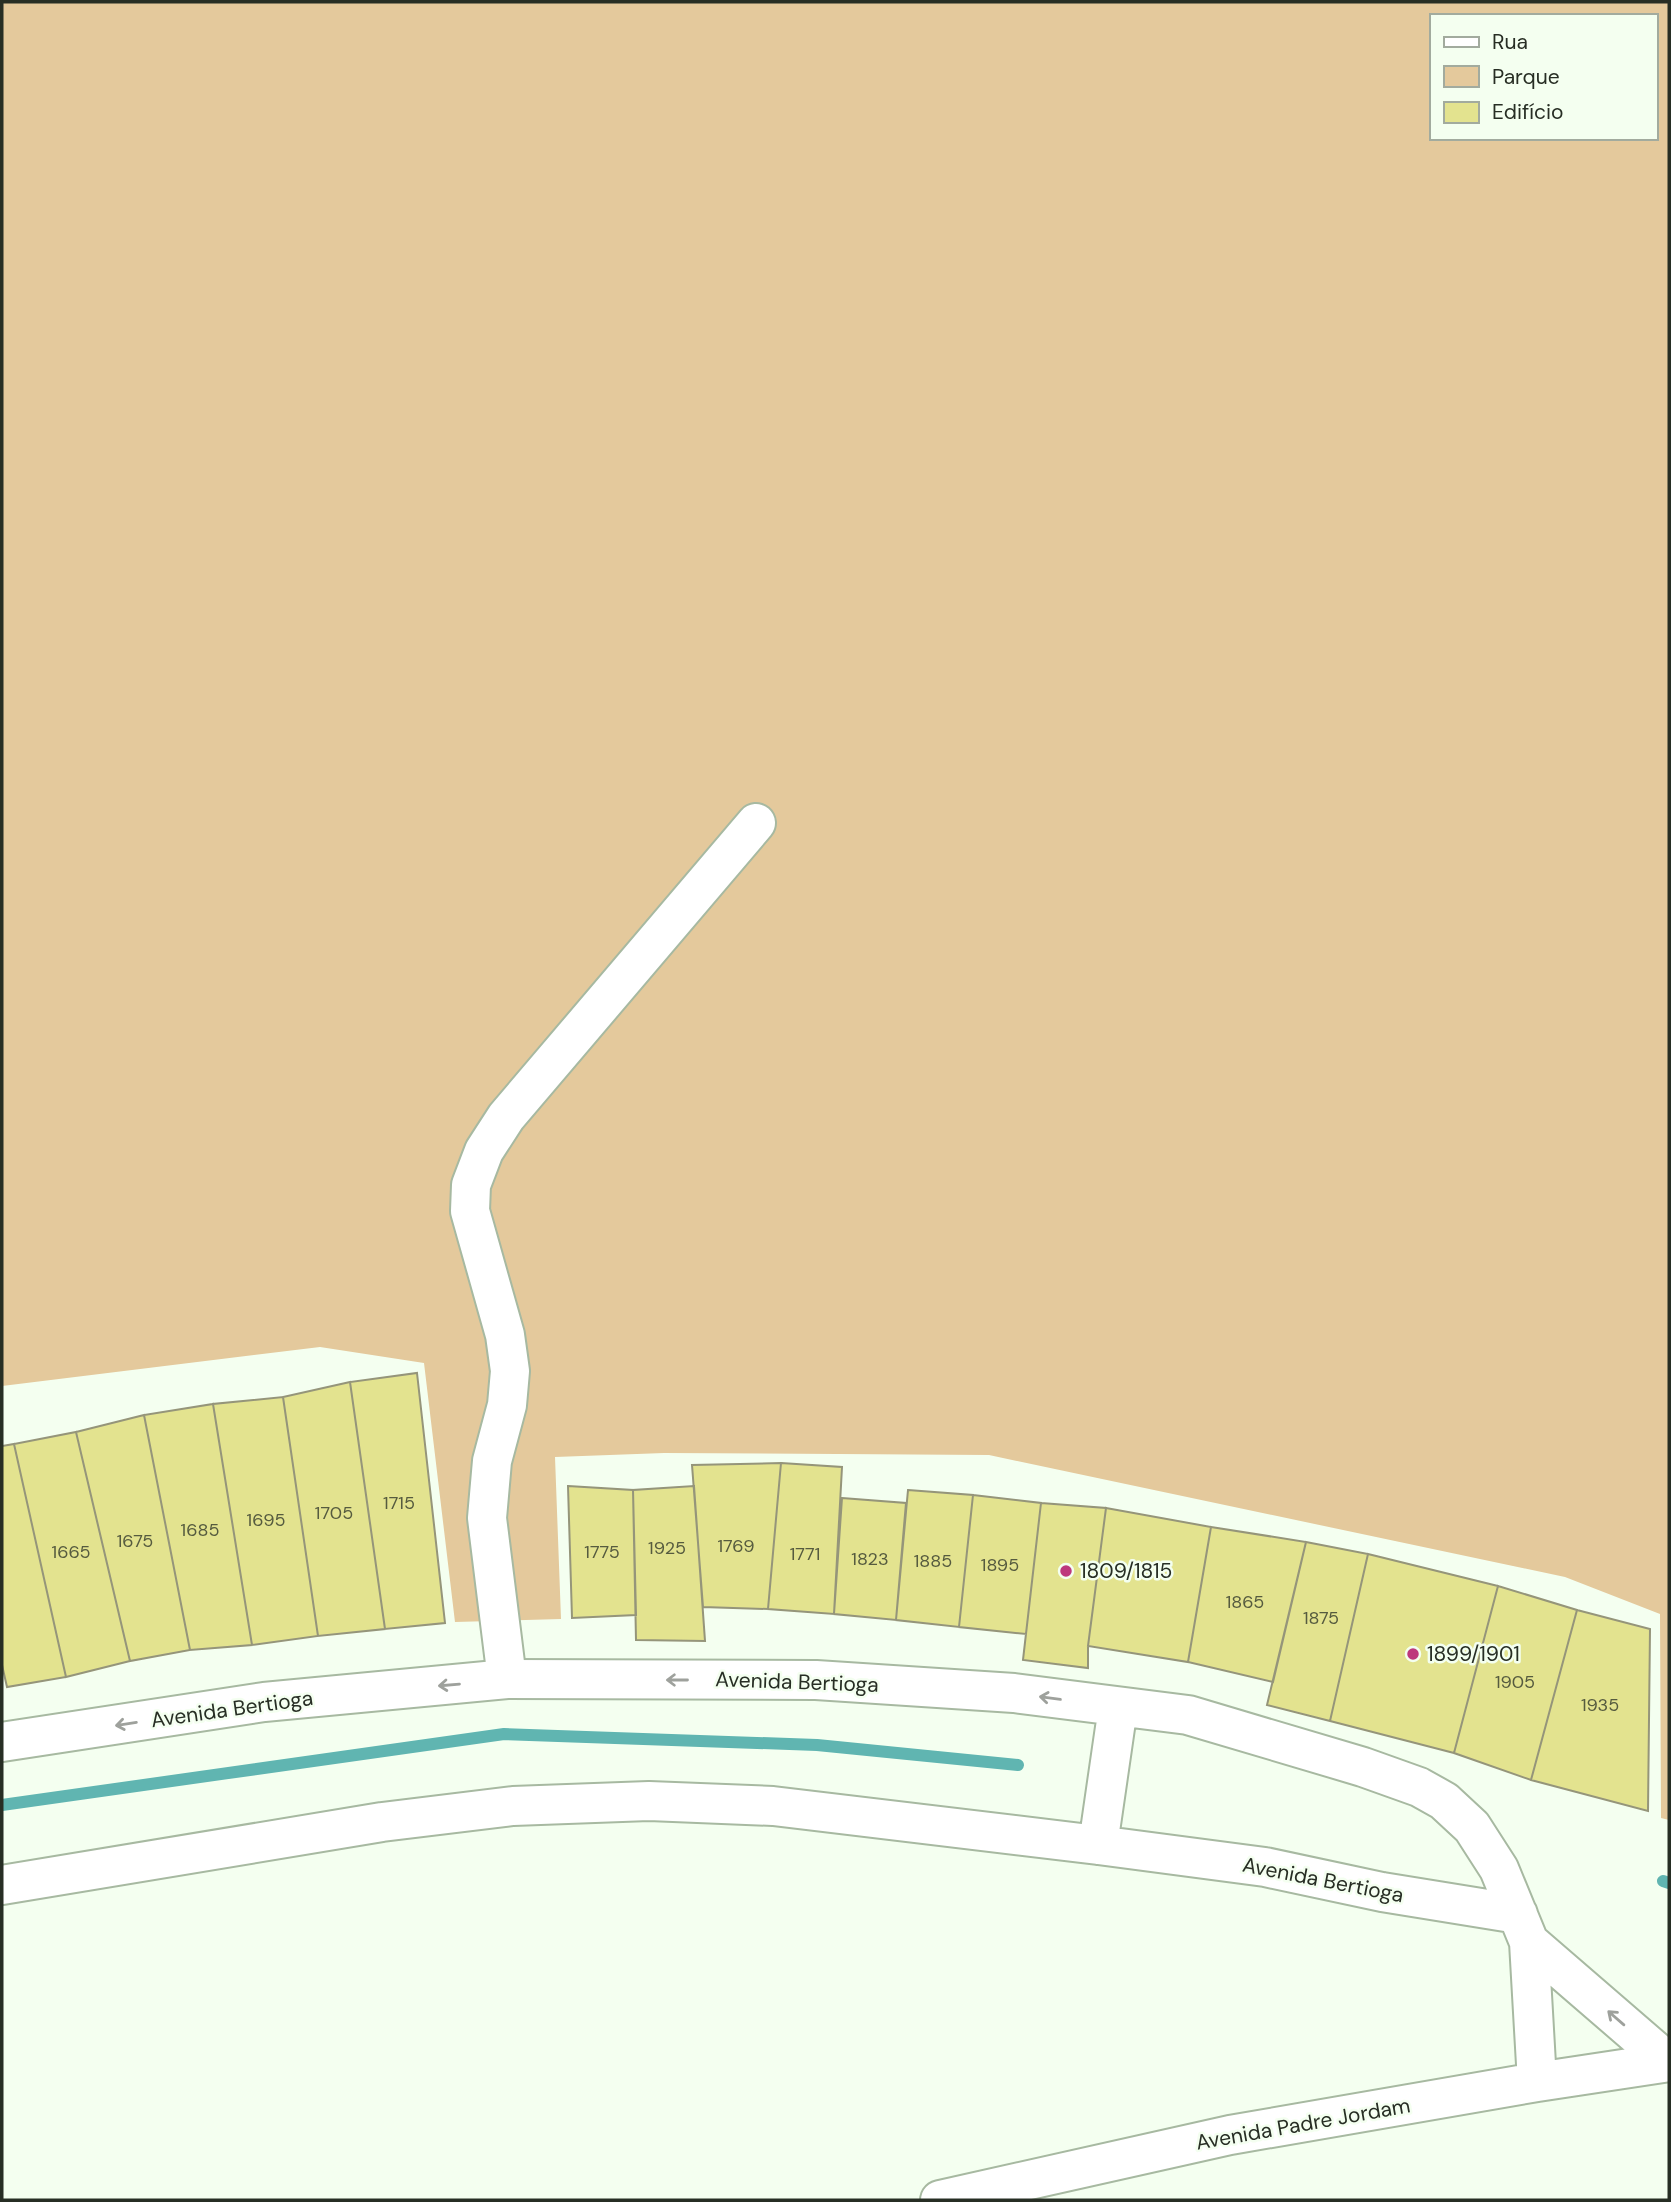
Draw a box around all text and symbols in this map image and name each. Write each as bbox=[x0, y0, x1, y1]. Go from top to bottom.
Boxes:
legend bbox=[1430, 14, 1657, 140]
text: Rua bbox=[1492, 28, 1528, 56]
text: Parque bbox=[1492, 63, 1560, 91]
text: Edifício bbox=[1492, 98, 1563, 126]
house number: 1715 bbox=[383, 1491, 415, 1515]
house number: 1705 bbox=[315, 1501, 353, 1525]
house number: 1695 bbox=[247, 1508, 285, 1532]
house number: 1685 bbox=[181, 1518, 219, 1542]
house number: 1675 bbox=[117, 1529, 153, 1553]
house number: 1769 bbox=[717, 1534, 755, 1558]
house number: 1925 bbox=[648, 1536, 686, 1560]
house number: 1665 bbox=[52, 1540, 90, 1564]
house number: 1775 bbox=[584, 1540, 620, 1564]
house number: 1771 bbox=[790, 1542, 820, 1566]
house number: 1823 bbox=[851, 1547, 889, 1571]
house number: 1885 bbox=[914, 1549, 952, 1573]
house number: 1895 bbox=[981, 1553, 1019, 1577]
place label: 1809/1815 bbox=[1080, 1557, 1172, 1585]
marker: 1809/1815 bbox=[1058, 1563, 1074, 1579]
house number: 1865 bbox=[1226, 1590, 1264, 1614]
house number: 1875 bbox=[1303, 1606, 1339, 1630]
place label: 1899/1901 bbox=[1427, 1640, 1520, 1668]
marker: 1899/1901 bbox=[1405, 1646, 1421, 1662]
street label: Avenida Bertioga bbox=[715, 1665, 879, 1699]
house number: 1905 bbox=[1495, 1670, 1535, 1694]
one-way arrow bbox=[665, 1673, 688, 1687]
one-way arrow bbox=[439, 1679, 461, 1692]
street label: Avenida Bertioga bbox=[149, 1684, 315, 1734]
one-way arrow bbox=[1040, 1691, 1062, 1704]
house number: 1935 bbox=[1581, 1693, 1619, 1717]
one-way arrow bbox=[115, 1718, 138, 1731]
street label: Avenida Bertioga bbox=[1240, 1851, 1406, 1909]
one-way arrow bbox=[1608, 2010, 1626, 2026]
street label: Avenida Padre Jordam bbox=[1194, 2091, 1412, 2157]

